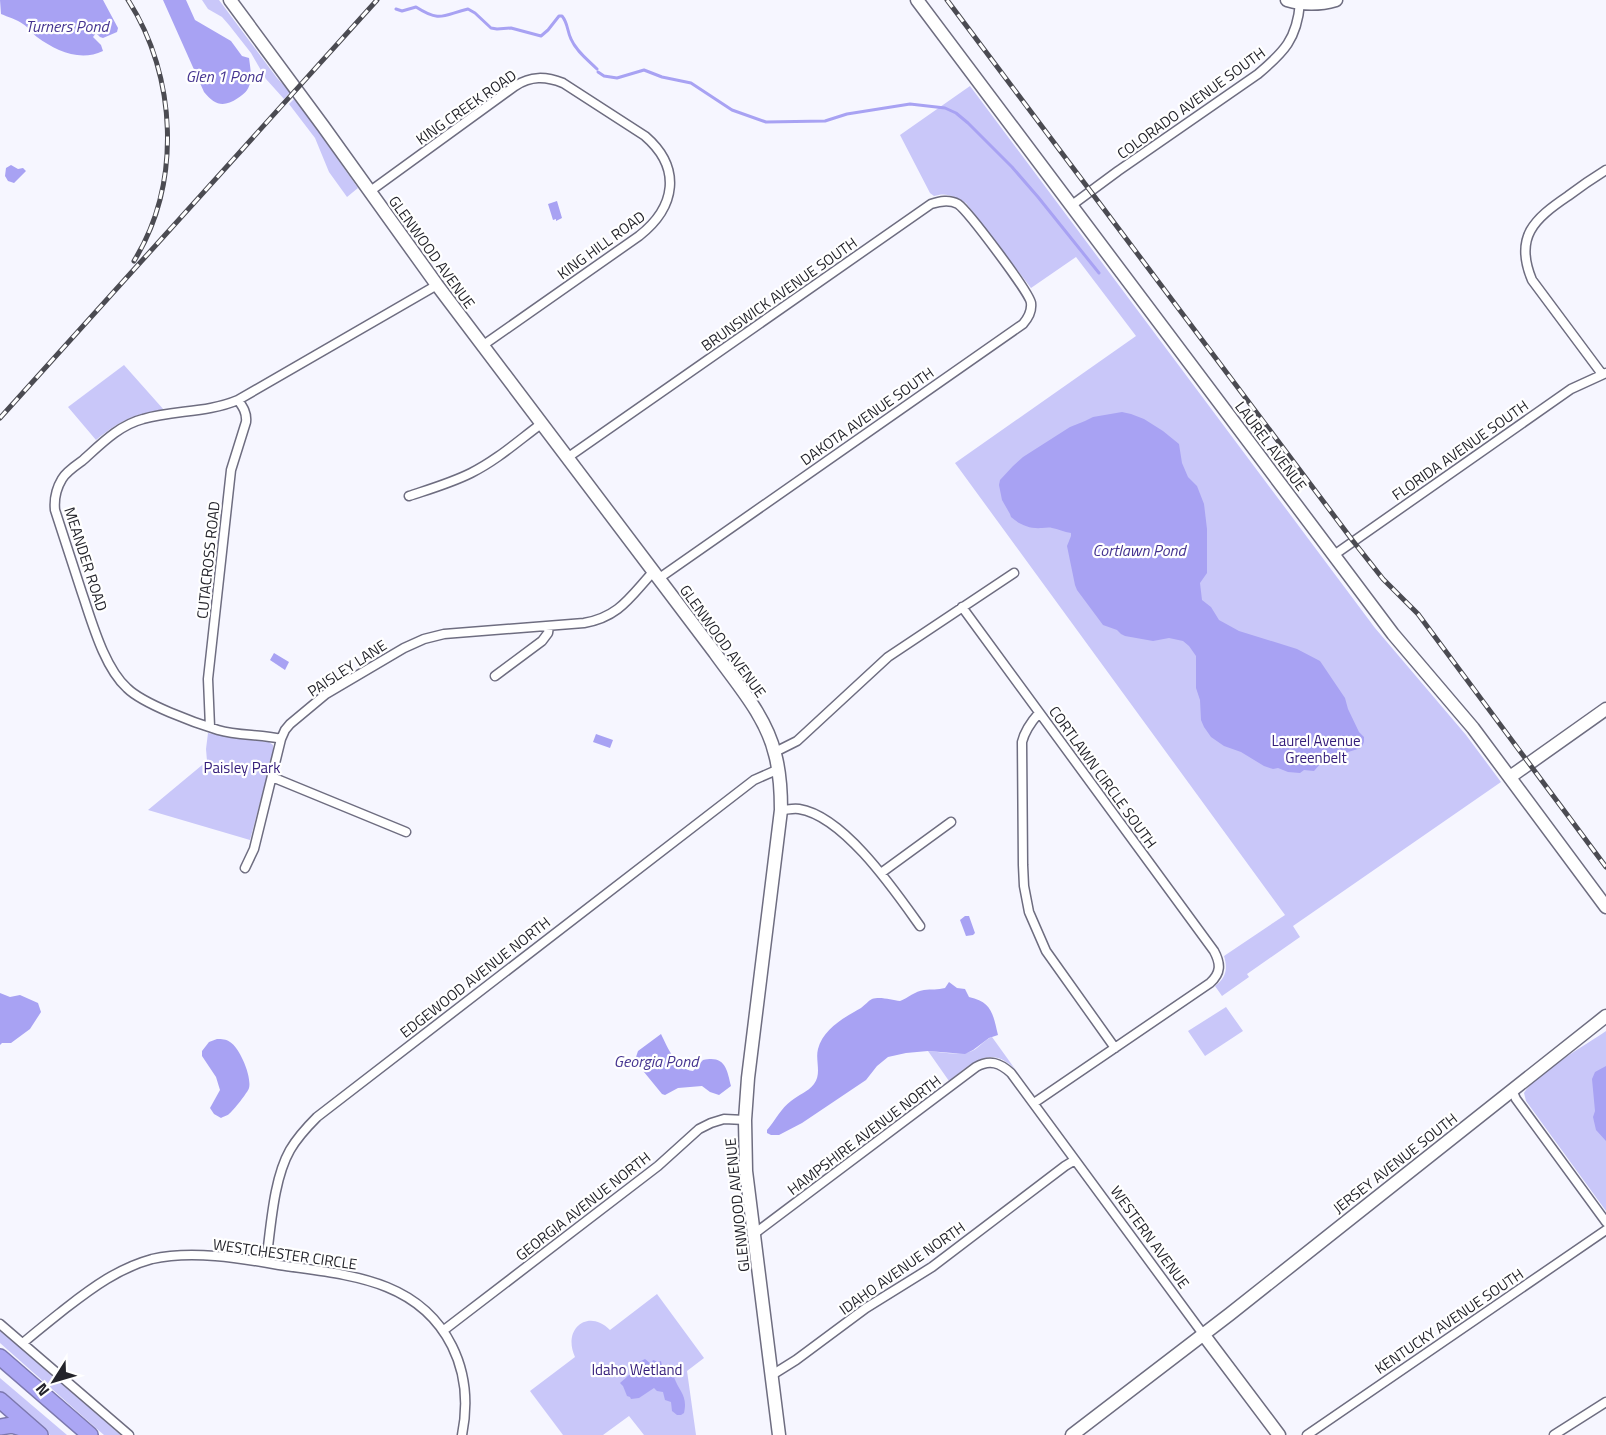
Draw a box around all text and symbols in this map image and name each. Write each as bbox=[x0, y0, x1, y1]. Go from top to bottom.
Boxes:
water label: Turners Pond bbox=[26, 14, 110, 38]
street label: COLORADO AVENUE SOUTH bbox=[1112, 41, 1270, 165]
water label: Glen 1 Pond bbox=[186, 64, 264, 88]
street label: KING CREEK ROAD bbox=[411, 64, 521, 150]
street label: GLENWOOD AVENUE bbox=[383, 191, 481, 313]
street label: KING HILL ROAD bbox=[552, 205, 650, 285]
street label: BRUNSWICK AVENUE SOUTH bbox=[696, 231, 862, 357]
street label: DAKOTA AVENUE SOUTH bbox=[796, 361, 938, 471]
street label: FLORIDA AVENUE SOUTH bbox=[1387, 394, 1533, 506]
street label: LAUREL AVENUE bbox=[1230, 396, 1312, 496]
street label: CUTACROSS ROAD bbox=[190, 500, 226, 620]
street label: MEANDER ROAD bbox=[58, 504, 114, 614]
water label: Cortlawn Pond bbox=[1092, 538, 1188, 562]
street label: GLENWOOD AVENUE bbox=[674, 580, 772, 702]
street label: PAISLEY LANE bbox=[303, 634, 391, 702]
street label: CORTLAWN CIRCLE SOUTH bbox=[1043, 701, 1163, 853]
park label: Laurel Avenue Greenbelt bbox=[1272, 729, 1360, 769]
park label: Paisley Park bbox=[204, 756, 280, 779]
street label: EDGEWOOD AVENUE NORTH bbox=[395, 911, 555, 1043]
water label: Georgia Pond bbox=[614, 1049, 700, 1073]
street label: HAMPSHIRE AVENUE NORTH bbox=[782, 1069, 946, 1201]
street label: JERSEY AVENUE SOUTH bbox=[1328, 1107, 1462, 1219]
street label: GLENWOOD AVENUE bbox=[719, 1137, 755, 1273]
street label: GEORGIA AVENUE NORTH bbox=[511, 1146, 655, 1266]
street label: WESTERN AVENUE bbox=[1105, 1181, 1195, 1293]
street label: IDAHO AVENUE NORTH bbox=[834, 1216, 970, 1320]
street label: WESTCHESTER CIRCLE bbox=[211, 1232, 359, 1276]
street label: KENTUCKY AVENUE SOUTH bbox=[1370, 1262, 1528, 1380]
north arrow bbox=[24, 1351, 84, 1411]
park label: Idaho Wetland bbox=[591, 1358, 683, 1381]
text: N bbox=[29, 1378, 55, 1402]

